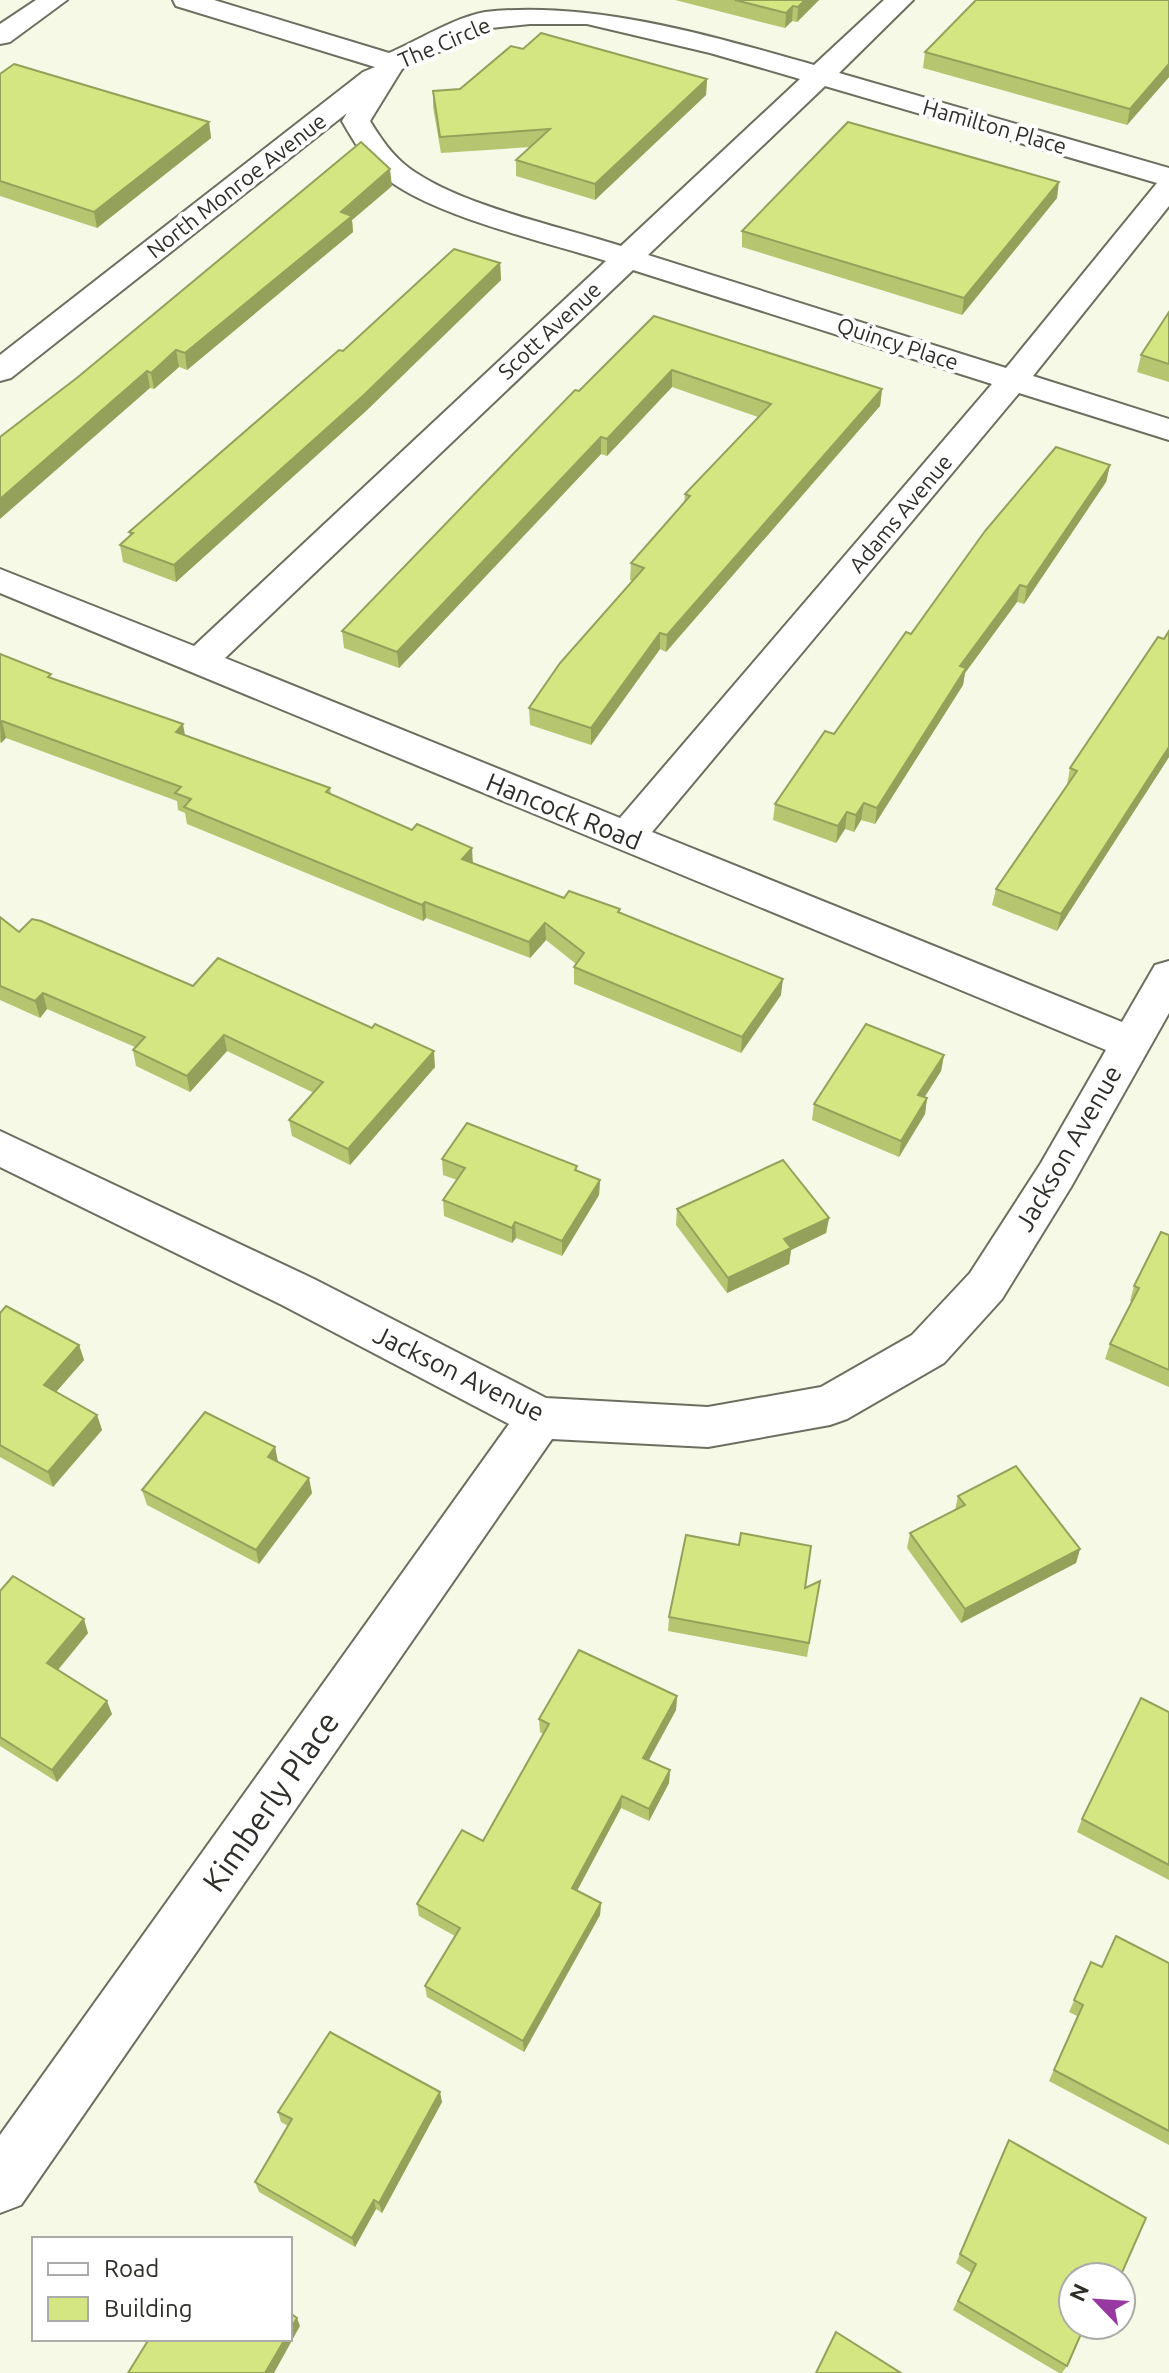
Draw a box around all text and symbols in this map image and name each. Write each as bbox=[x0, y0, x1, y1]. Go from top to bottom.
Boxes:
street label: The Circle bbox=[394, 11, 494, 73]
street label: Hamilton Place bbox=[920, 94, 1070, 158]
street label: North Monroe Avenue bbox=[142, 107, 330, 263]
street label: Scott Avenue bbox=[493, 276, 605, 384]
street label: Quincy Place bbox=[834, 312, 962, 374]
street label: Adams Avenue bbox=[843, 449, 957, 577]
street label: Hancock Road bbox=[482, 767, 646, 855]
street label: Jackson Avenue bbox=[1009, 1060, 1127, 1236]
street label: Jackson Avenue bbox=[369, 1319, 549, 1427]
street label: Kimberly Place bbox=[195, 1704, 345, 1898]
legend bbox=[32, 2237, 292, 2341]
text: Road bbox=[104, 2255, 159, 2282]
north arrow bbox=[1057, 2261, 1137, 2341]
text: N bbox=[1064, 2280, 1093, 2305]
text: Building bbox=[104, 2295, 192, 2322]

